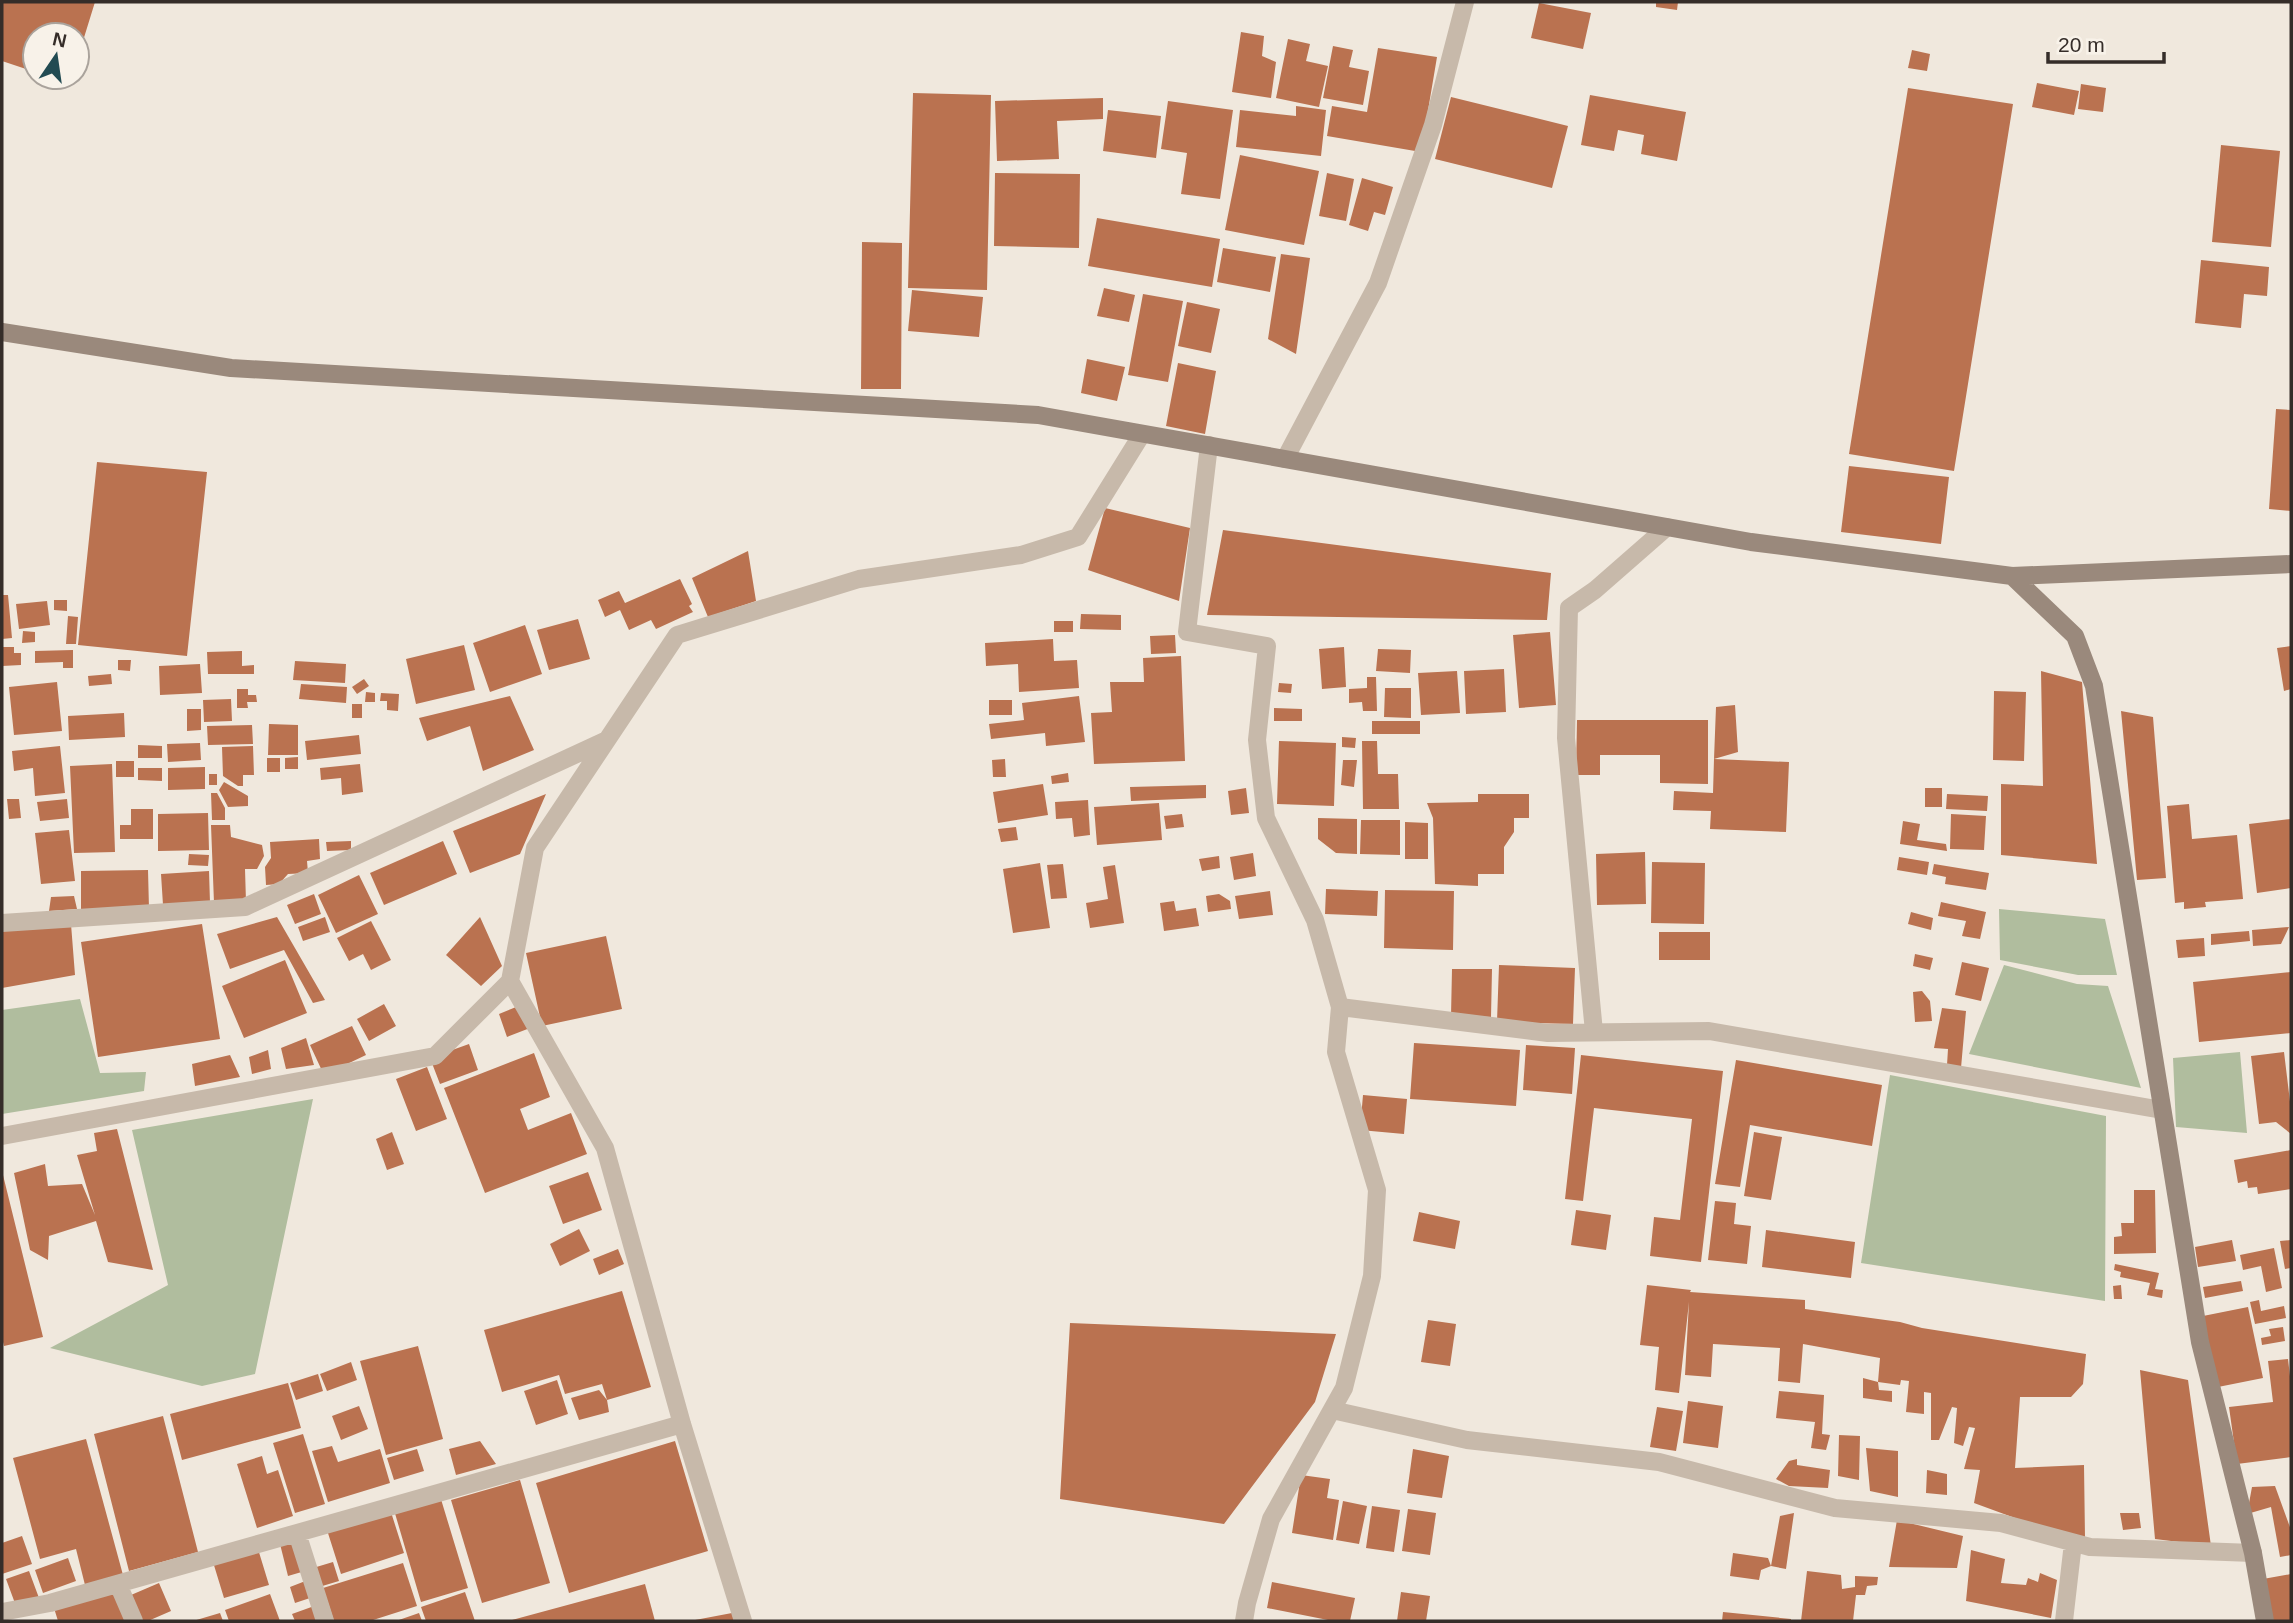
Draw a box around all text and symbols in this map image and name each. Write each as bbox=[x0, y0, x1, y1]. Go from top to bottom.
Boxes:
north arrow bbox=[21, 21, 91, 91]
scale bar bbox=[2048, 21, 2164, 65]
text: N bbox=[51, 28, 69, 52]
text: 20 m bbox=[2058, 33, 2105, 56]

